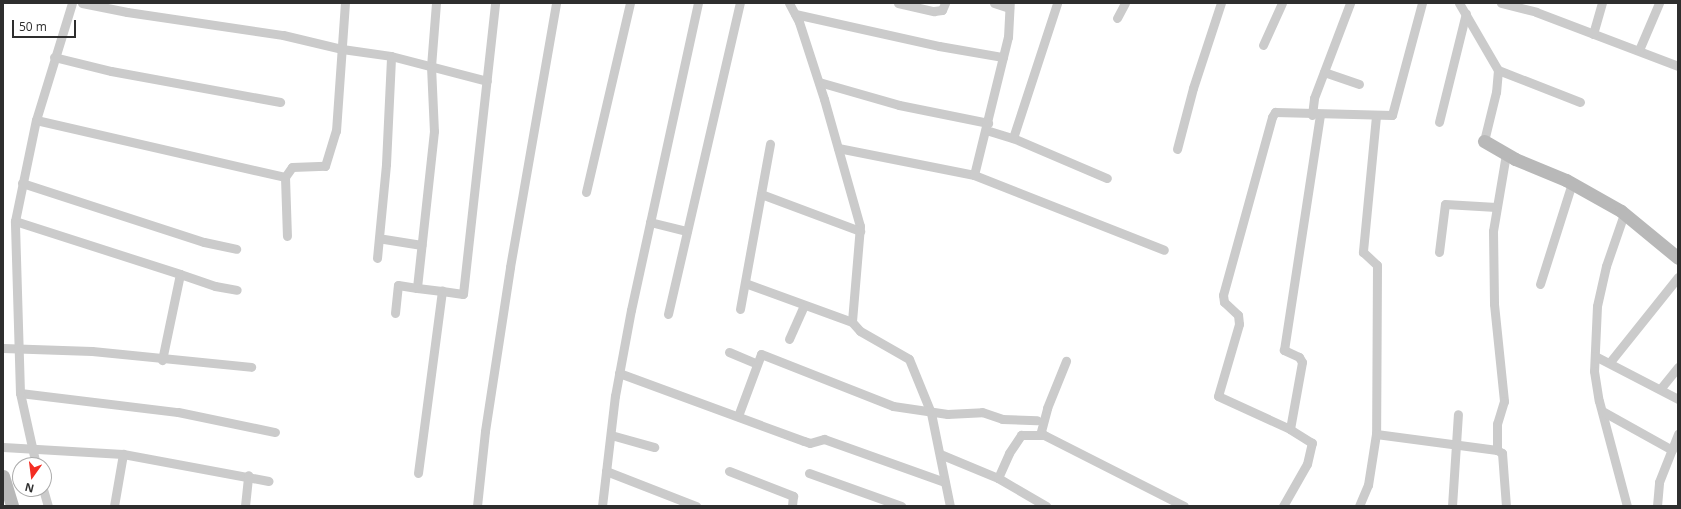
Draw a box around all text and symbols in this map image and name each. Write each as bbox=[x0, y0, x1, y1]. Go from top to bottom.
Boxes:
scale bar bbox=[14, 12, 78, 38]
text: 50 m bbox=[19, 18, 47, 35]
north arrow bbox=[12, 457, 52, 497]
text: N bbox=[23, 480, 35, 497]

